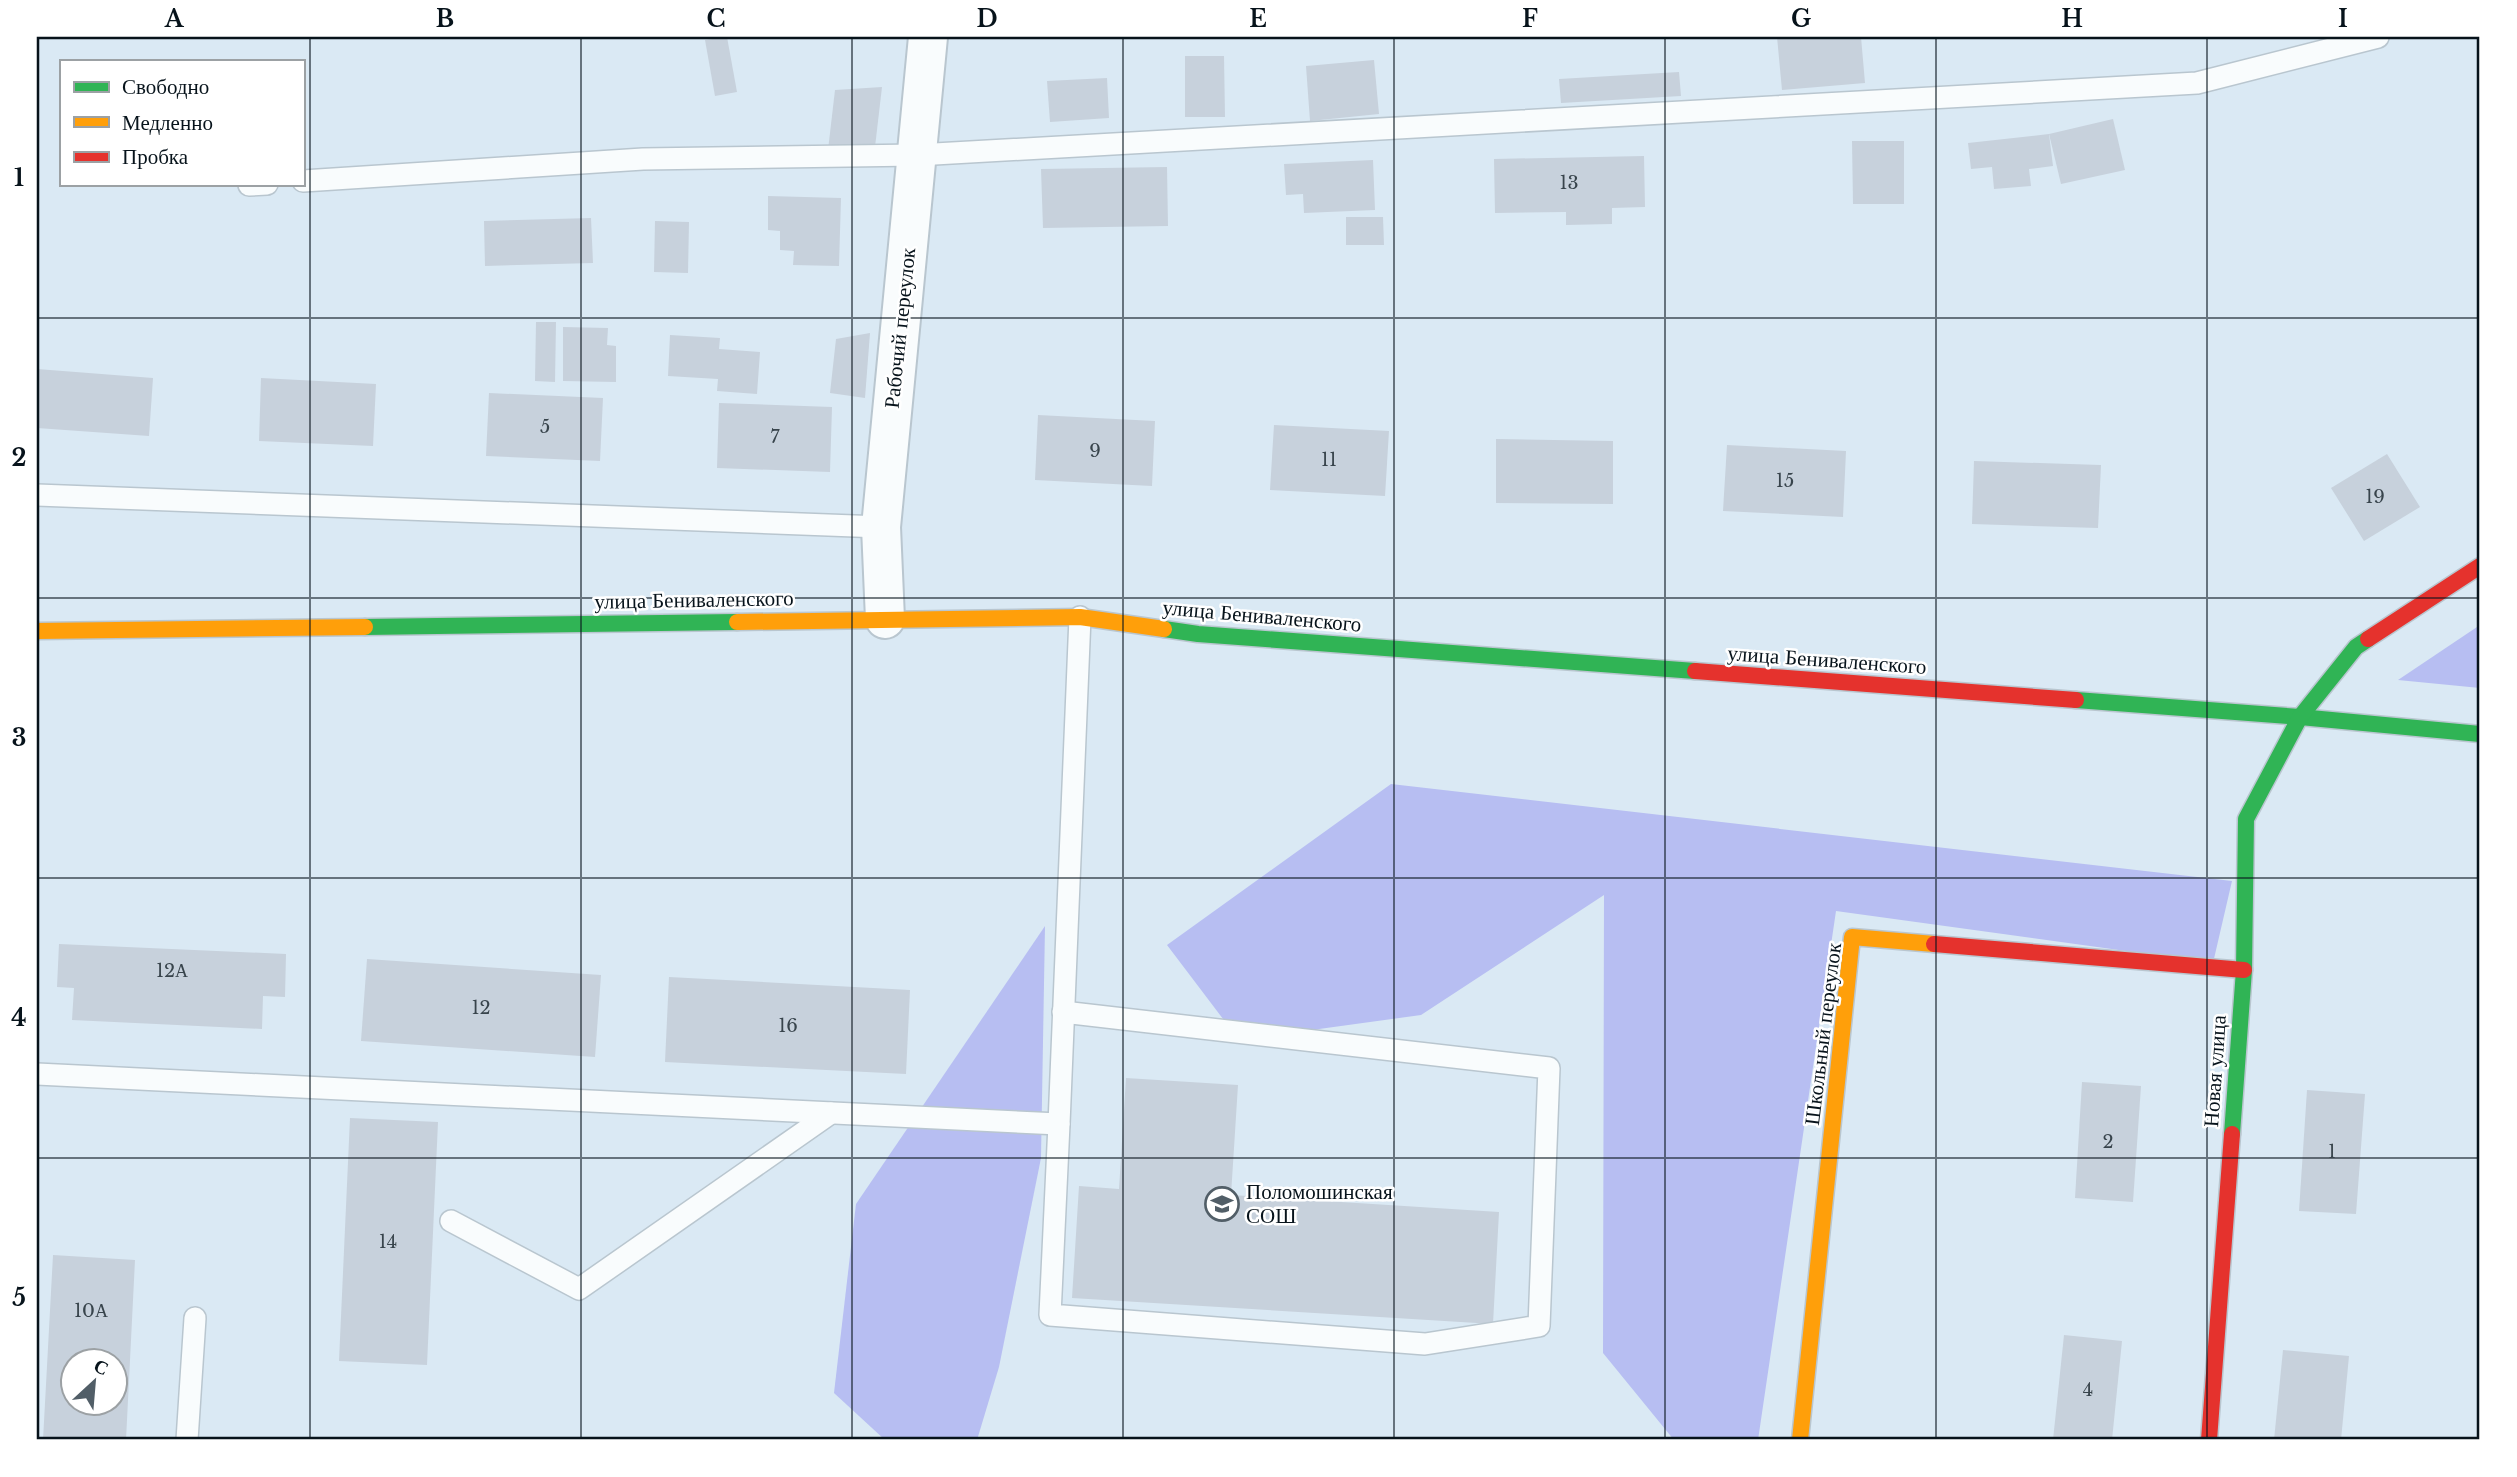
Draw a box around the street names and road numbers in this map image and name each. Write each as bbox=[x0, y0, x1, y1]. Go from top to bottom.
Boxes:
street label: Рабочий переулок bbox=[879, 246, 921, 410]
street label: улица Бениваленского bbox=[594, 585, 794, 615]
street label: улица Бениваленского bbox=[1162, 594, 1362, 638]
street label: улица Бениваленского bbox=[1727, 640, 1927, 680]
street label: Школьный переулок bbox=[1799, 940, 1847, 1127]
street label: Новая улица bbox=[2198, 1013, 2232, 1128]

